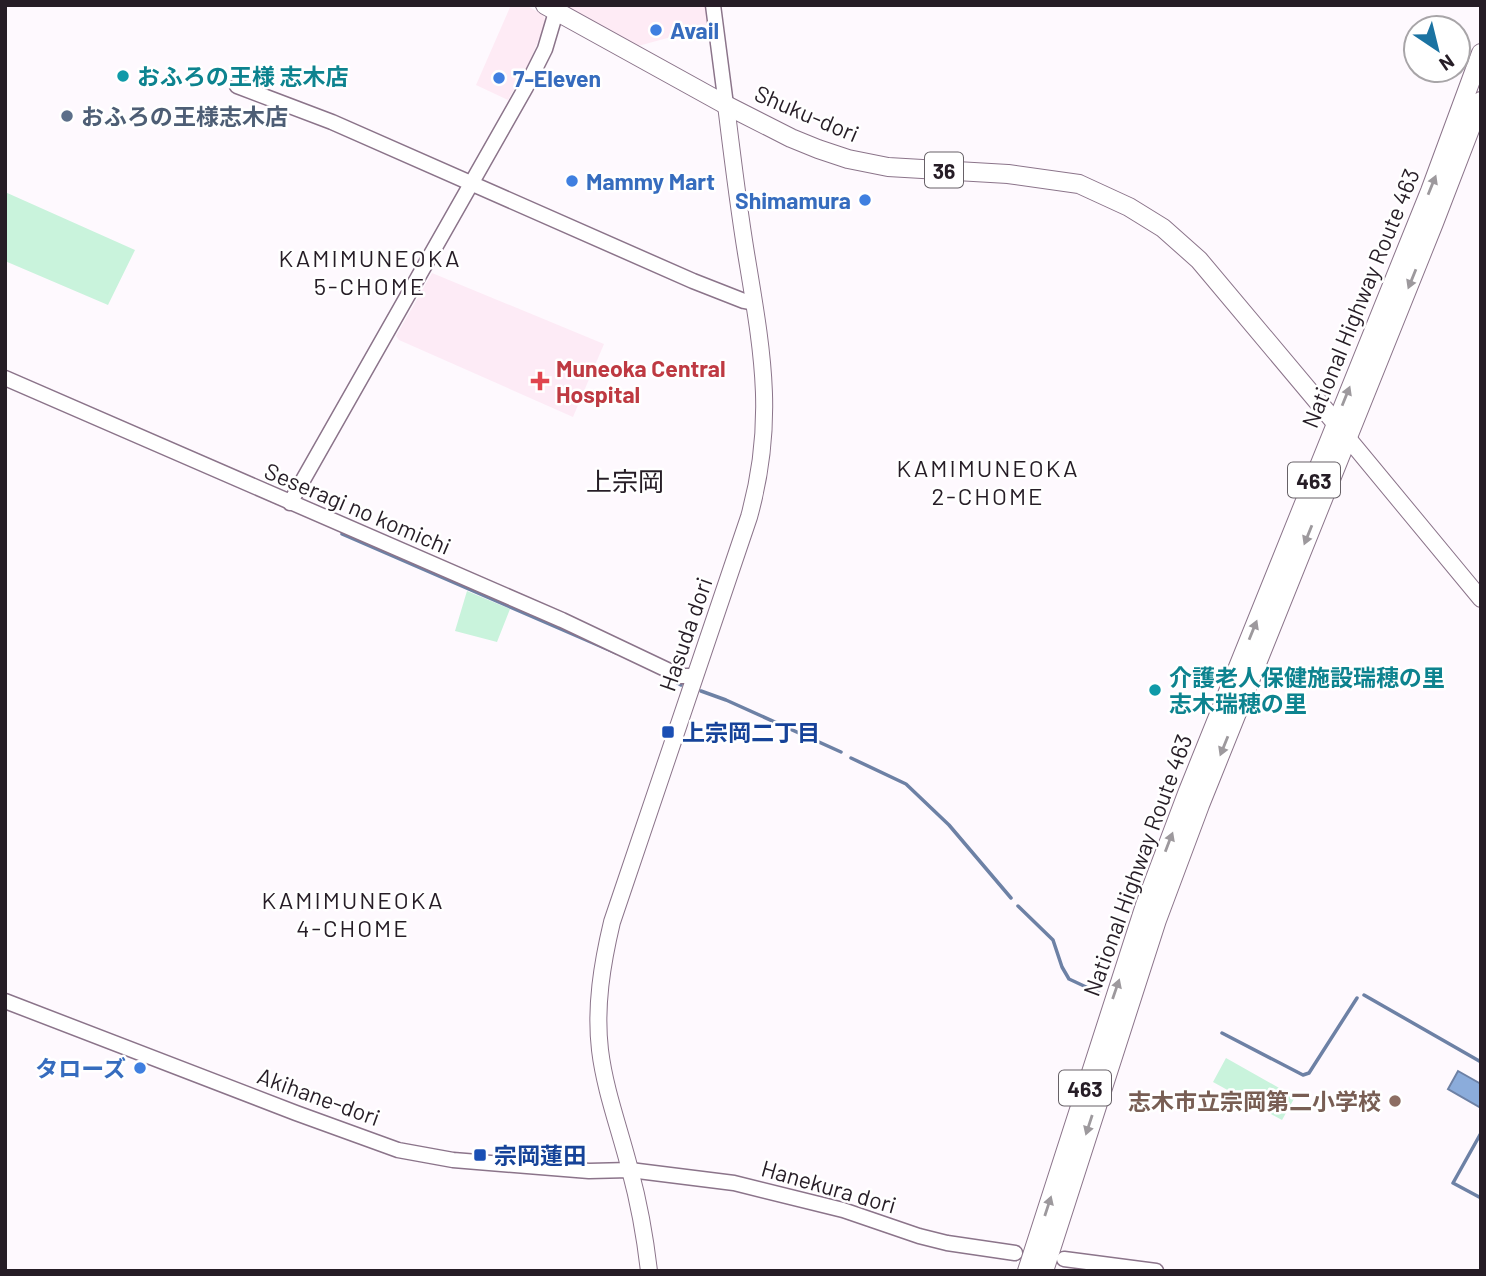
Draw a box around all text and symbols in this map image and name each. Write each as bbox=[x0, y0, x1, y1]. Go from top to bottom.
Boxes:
north arrow bbox=[1402, 14, 1472, 84]
place label: Avail bbox=[670, 16, 719, 44]
marker: Avail bbox=[648, 22, 664, 38]
text: N bbox=[1435, 50, 1459, 76]
place label: おふろの王様 志木店 bbox=[137, 62, 349, 90]
place label: 7-Eleven bbox=[513, 64, 601, 92]
marker: おふろの王様 志木店 bbox=[115, 68, 131, 84]
marker: 7-Eleven bbox=[491, 70, 507, 86]
street label: Shuku-dori bbox=[751, 79, 863, 147]
place label: おふろの王様志木店 bbox=[81, 102, 288, 130]
marker: おふろの王様志木店 bbox=[59, 108, 75, 124]
road number: 36 bbox=[925, 152, 963, 188]
street label: National Highway Route 463 bbox=[1295, 164, 1425, 432]
place label: Mammy Mart bbox=[586, 167, 715, 195]
marker: Mammy Mart bbox=[564, 173, 580, 189]
one-way arrow bbox=[1427, 175, 1438, 196]
place label: Shimamura bbox=[735, 186, 851, 214]
marker: Shimamura bbox=[857, 192, 873, 208]
district label: KAMIMUNEOKA 5-CHOME bbox=[278, 243, 462, 300]
one-way arrow bbox=[1406, 268, 1417, 289]
place label: Muneoka Central Hospital bbox=[556, 354, 726, 408]
marker: Muneoka Central Hospital bbox=[530, 371, 550, 391]
one-way arrow bbox=[1341, 386, 1352, 407]
district label: KAMIMUNEOKA 2-CHOME bbox=[896, 453, 1080, 510]
street label: Seseragi no komichi bbox=[261, 456, 455, 560]
road number: 463 bbox=[1288, 462, 1340, 498]
district label: 上宗岡 bbox=[586, 465, 664, 496]
one-way arrow bbox=[1302, 525, 1314, 545]
street label: Hasuda dori bbox=[652, 573, 718, 695]
one-way arrow bbox=[1248, 620, 1259, 641]
place label: 介護老人保健施設瑞穂の里 志木瑞穂の里 bbox=[1169, 663, 1445, 717]
marker: 介護老人保健施設瑞穂の里 志木瑞穂の里 bbox=[1147, 682, 1163, 698]
place label: 上宗岡二丁目 bbox=[682, 718, 820, 746]
marker: 上宗岡二丁目 bbox=[660, 724, 676, 740]
street label: National Highway Route 463 bbox=[1077, 730, 1197, 1000]
one-way arrow bbox=[1218, 736, 1229, 757]
one-way arrow bbox=[1164, 831, 1175, 852]
district label: KAMIMUNEOKA 4-CHOME bbox=[261, 885, 445, 942]
one-way arrow bbox=[1111, 978, 1122, 999]
place label: タローズ bbox=[35, 1054, 126, 1082]
marker: タローズ bbox=[132, 1060, 148, 1076]
street label: Akihane-dori bbox=[254, 1061, 384, 1131]
road number: 463 bbox=[1059, 1070, 1111, 1106]
place label: 志木市立宗岡第二小学校 bbox=[1128, 1087, 1381, 1115]
marker: 志木市立宗岡第二小学校 bbox=[1387, 1093, 1403, 1109]
one-way arrow bbox=[1084, 1115, 1094, 1136]
place label: 宗岡蓮田 bbox=[494, 1141, 586, 1169]
marker: 宗岡蓮田 bbox=[472, 1147, 488, 1163]
street label: Hanekura dori bbox=[758, 1153, 900, 1219]
one-way arrow bbox=[1043, 1195, 1053, 1216]

